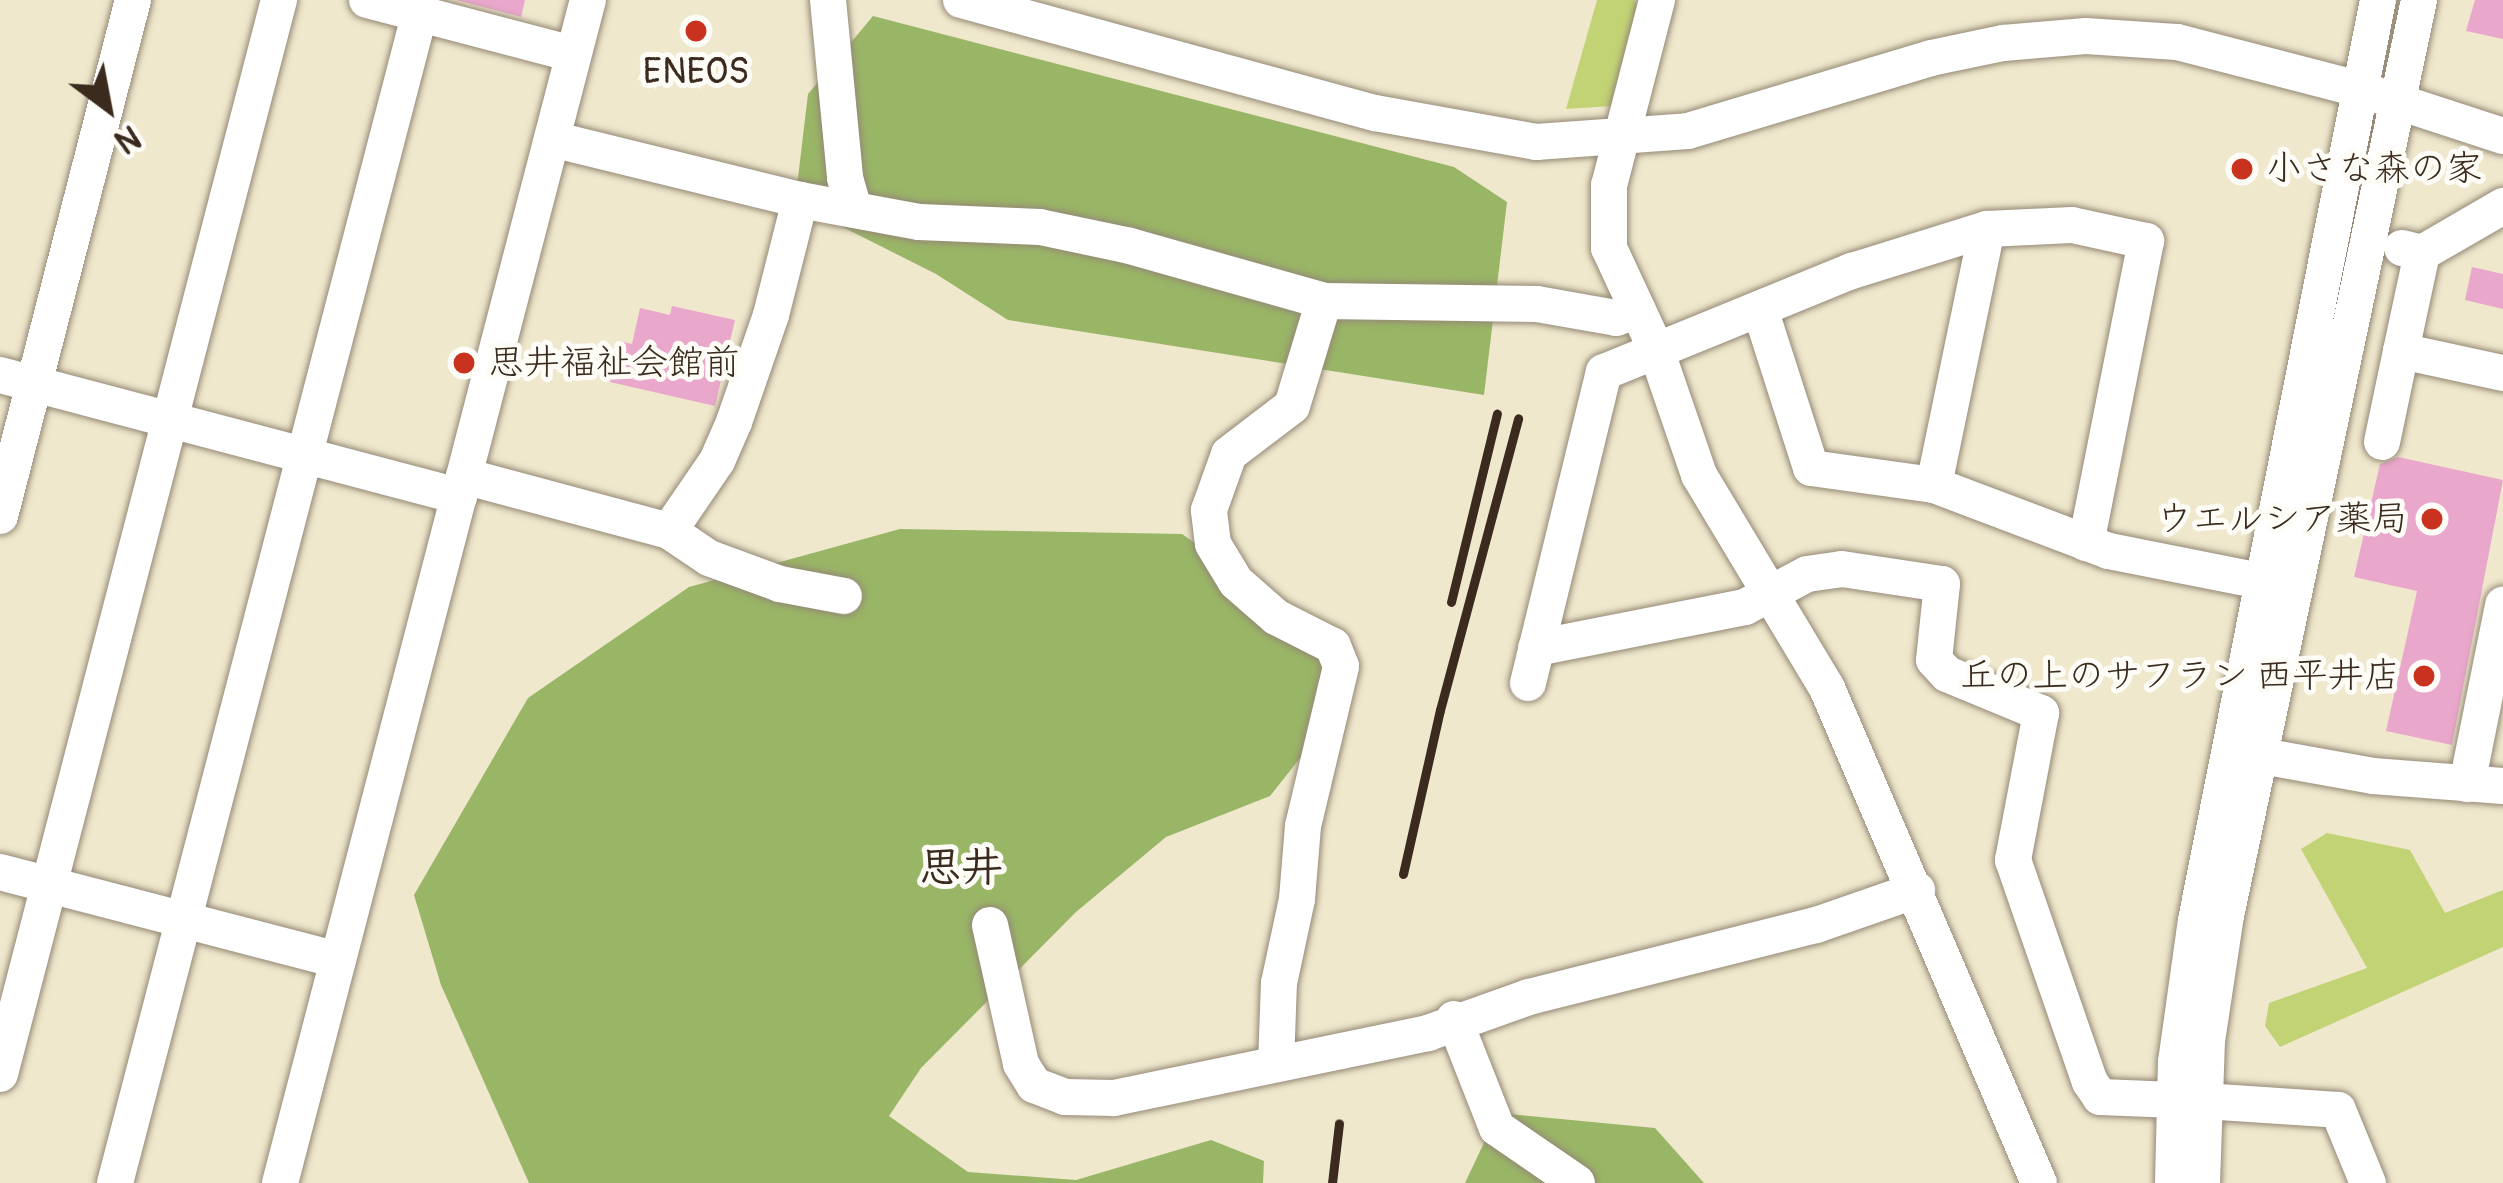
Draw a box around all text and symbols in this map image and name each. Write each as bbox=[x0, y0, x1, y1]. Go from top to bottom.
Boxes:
marker: ENEOS bbox=[683, 18, 709, 44]
north arrow bbox=[48, 48, 168, 168]
place label: ENEOS bbox=[643, 50, 749, 94]
text: N bbox=[107, 116, 148, 162]
place label: 小さな森の家 bbox=[2266, 147, 2482, 191]
marker: 小さな森の家 bbox=[2229, 156, 2255, 182]
place label: 思井福祉会館前 bbox=[488, 341, 740, 385]
marker: 思井福祉会館前 bbox=[451, 350, 477, 376]
place label: ウエルシア薬局 bbox=[2156, 497, 2408, 541]
marker: ウエルシア薬局 bbox=[2419, 506, 2445, 532]
place label: 丘の上のサフラン 西平井店 bbox=[1960, 654, 2400, 698]
marker: 丘の上のサフラン 西平井店 bbox=[2411, 663, 2437, 689]
district label: 思井 bbox=[919, 843, 1003, 893]

